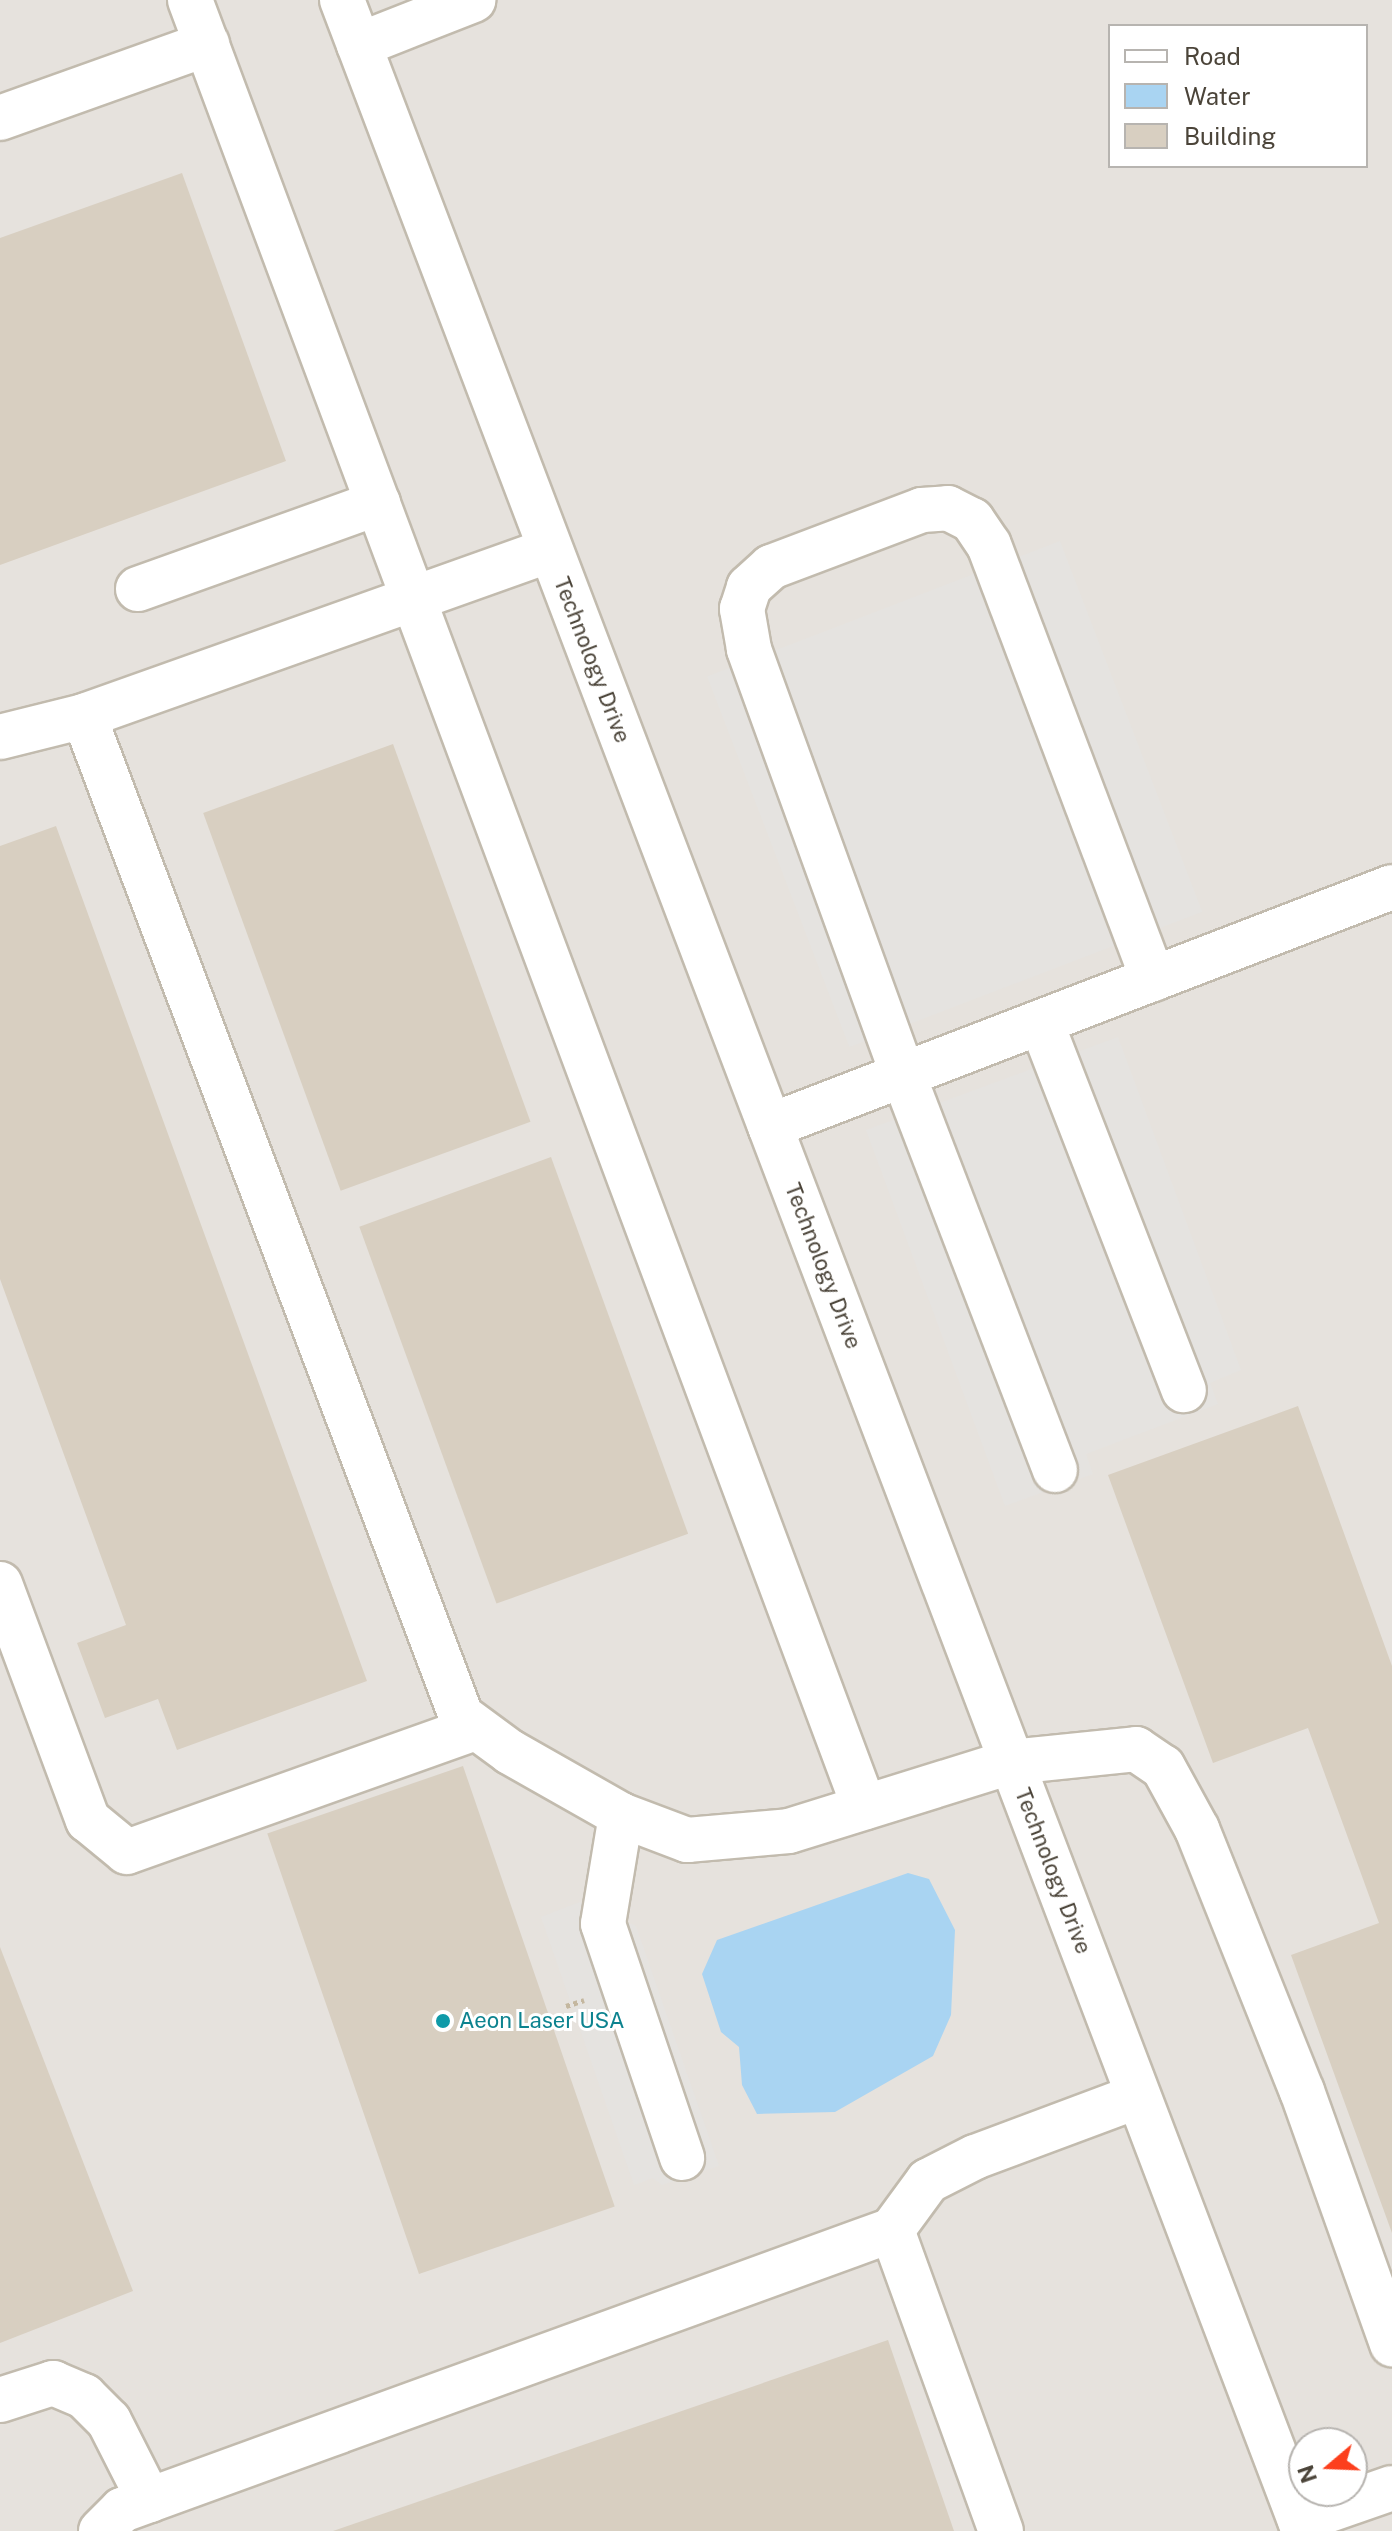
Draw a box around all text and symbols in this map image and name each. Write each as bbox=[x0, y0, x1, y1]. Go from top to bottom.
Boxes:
legend bbox=[1108, 24, 1368, 168]
text: Road bbox=[1184, 42, 1241, 70]
text: Water bbox=[1184, 82, 1251, 110]
text: Building bbox=[1184, 122, 1276, 150]
street label: Technology Drive bbox=[548, 573, 636, 747]
street label: Technology Drive bbox=[779, 1179, 867, 1353]
street label: Technology Drive bbox=[1009, 1784, 1097, 1958]
place label: Aeon Laser USA bbox=[459, 2008, 625, 2034]
marker: Aeon Laser USA bbox=[434, 2012, 452, 2030]
north arrow bbox=[1288, 2427, 1368, 2507]
text: N bbox=[1292, 2462, 1322, 2487]

